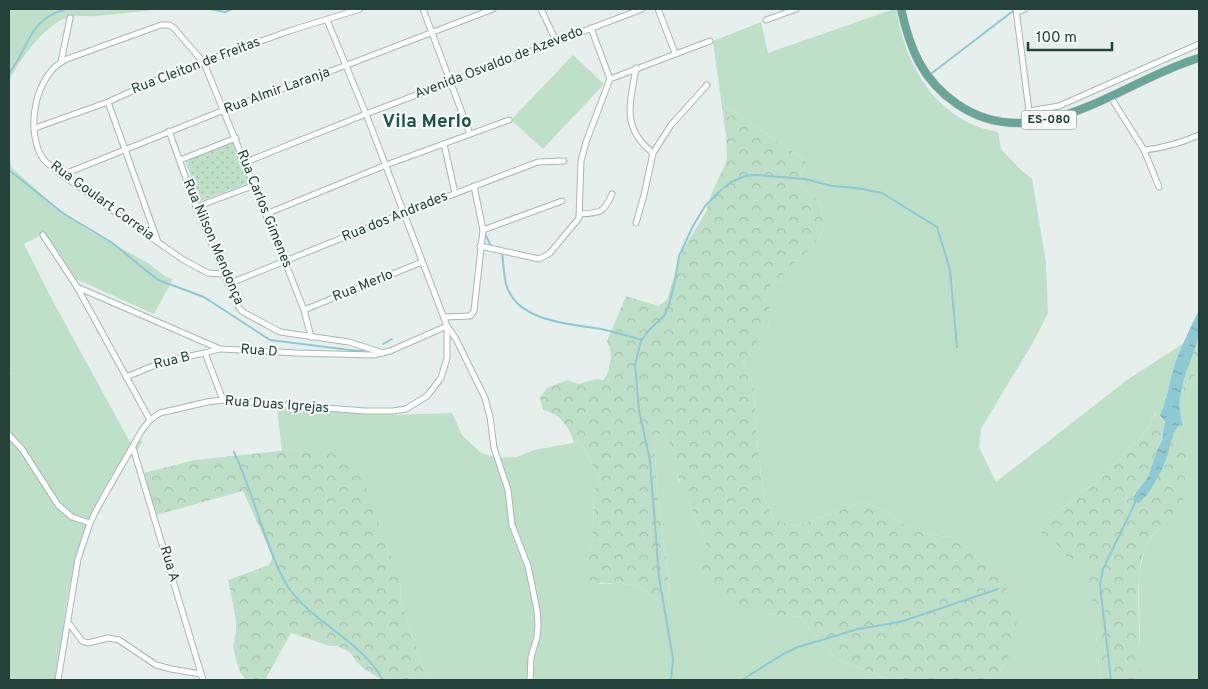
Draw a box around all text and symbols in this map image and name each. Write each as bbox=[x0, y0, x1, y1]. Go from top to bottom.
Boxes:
scale bar bbox=[1028, 20, 1112, 52]
street label: Avenida Osvaldo de Azevedo bbox=[412, 23, 586, 103]
text: 100 m bbox=[1036, 29, 1077, 48]
street label: Rua Cleiton de Freitas bbox=[129, 34, 263, 98]
street label: Rua Almir Laranja bbox=[222, 64, 332, 118]
district label: Vila Merlo bbox=[382, 110, 472, 134]
road number: ES-080 bbox=[1022, 110, 1076, 130]
street label: Rua Carlos Gimenes bbox=[233, 147, 295, 271]
street label: Rua Goulart Correia bbox=[47, 158, 157, 244]
street label: Rua Nilson Mendonça bbox=[179, 176, 247, 308]
street label: Rua dos Andrades bbox=[340, 188, 450, 246]
street label: Rua Merlo bbox=[330, 266, 396, 306]
street label: Rua D bbox=[240, 341, 278, 361]
street label: Rua B bbox=[152, 348, 192, 374]
street label: Rua Duas Igrejas bbox=[224, 393, 330, 417]
street label: Rua A bbox=[156, 544, 182, 584]

